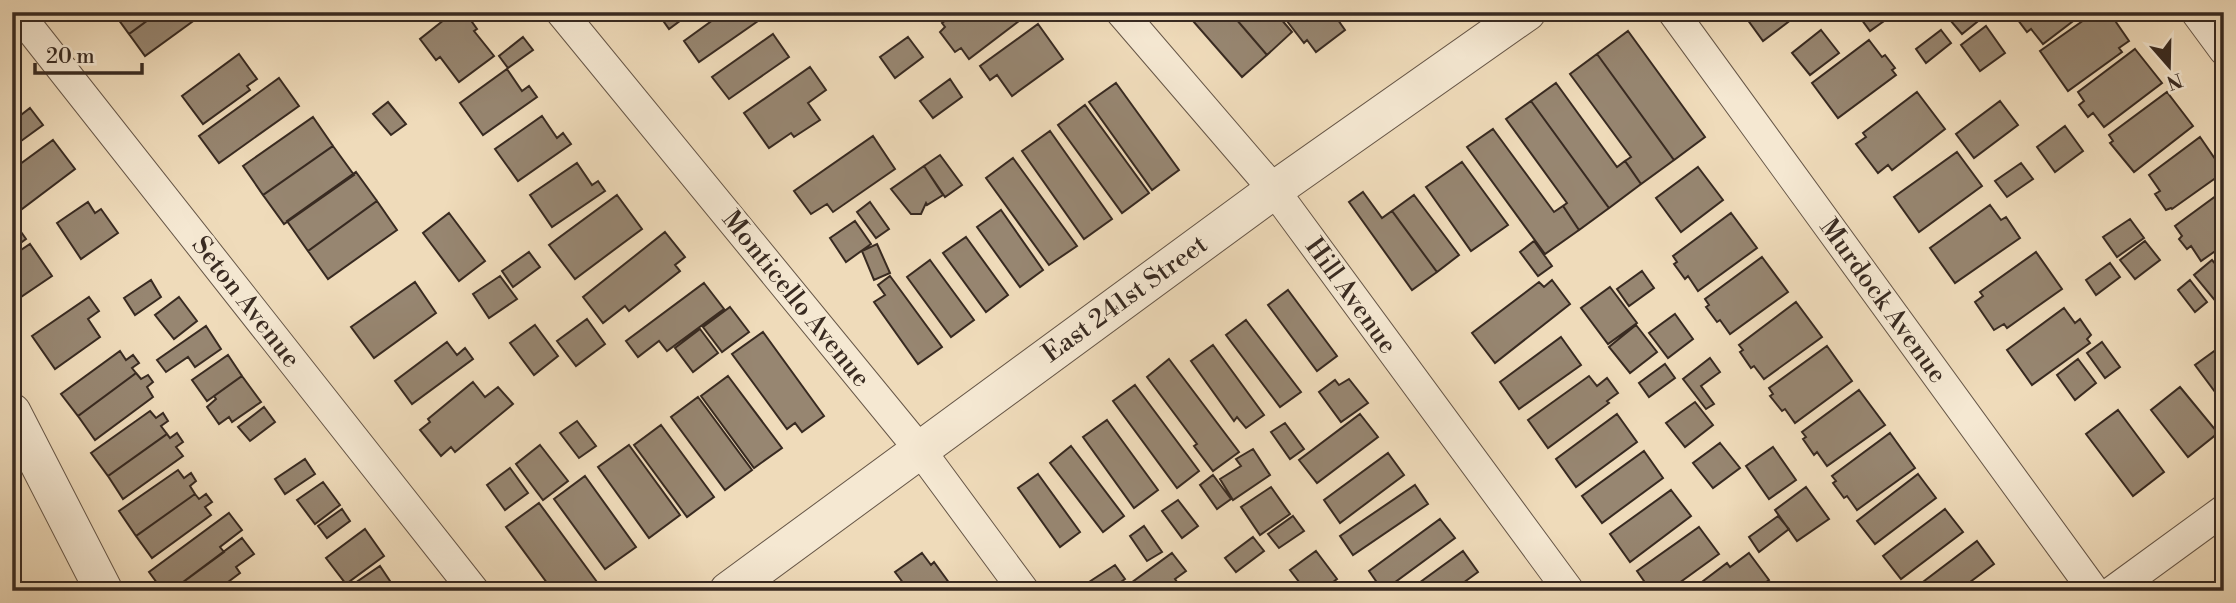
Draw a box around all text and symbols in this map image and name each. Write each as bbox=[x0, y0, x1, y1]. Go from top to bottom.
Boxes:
scale bar bbox=[35, 32, 142, 76]
north arrow bbox=[2134, 32, 2204, 102]
text: 20 m bbox=[46, 44, 95, 70]
text: N bbox=[2163, 67, 2186, 95]
street label: Monticello Avenue bbox=[715, 204, 877, 394]
street label: Murdock Avenue bbox=[1812, 212, 1954, 390]
street label: East 241st Street bbox=[1036, 229, 1214, 369]
street label: Seton Avenue bbox=[185, 230, 307, 374]
street label: Hill Avenue bbox=[1298, 232, 1404, 360]

